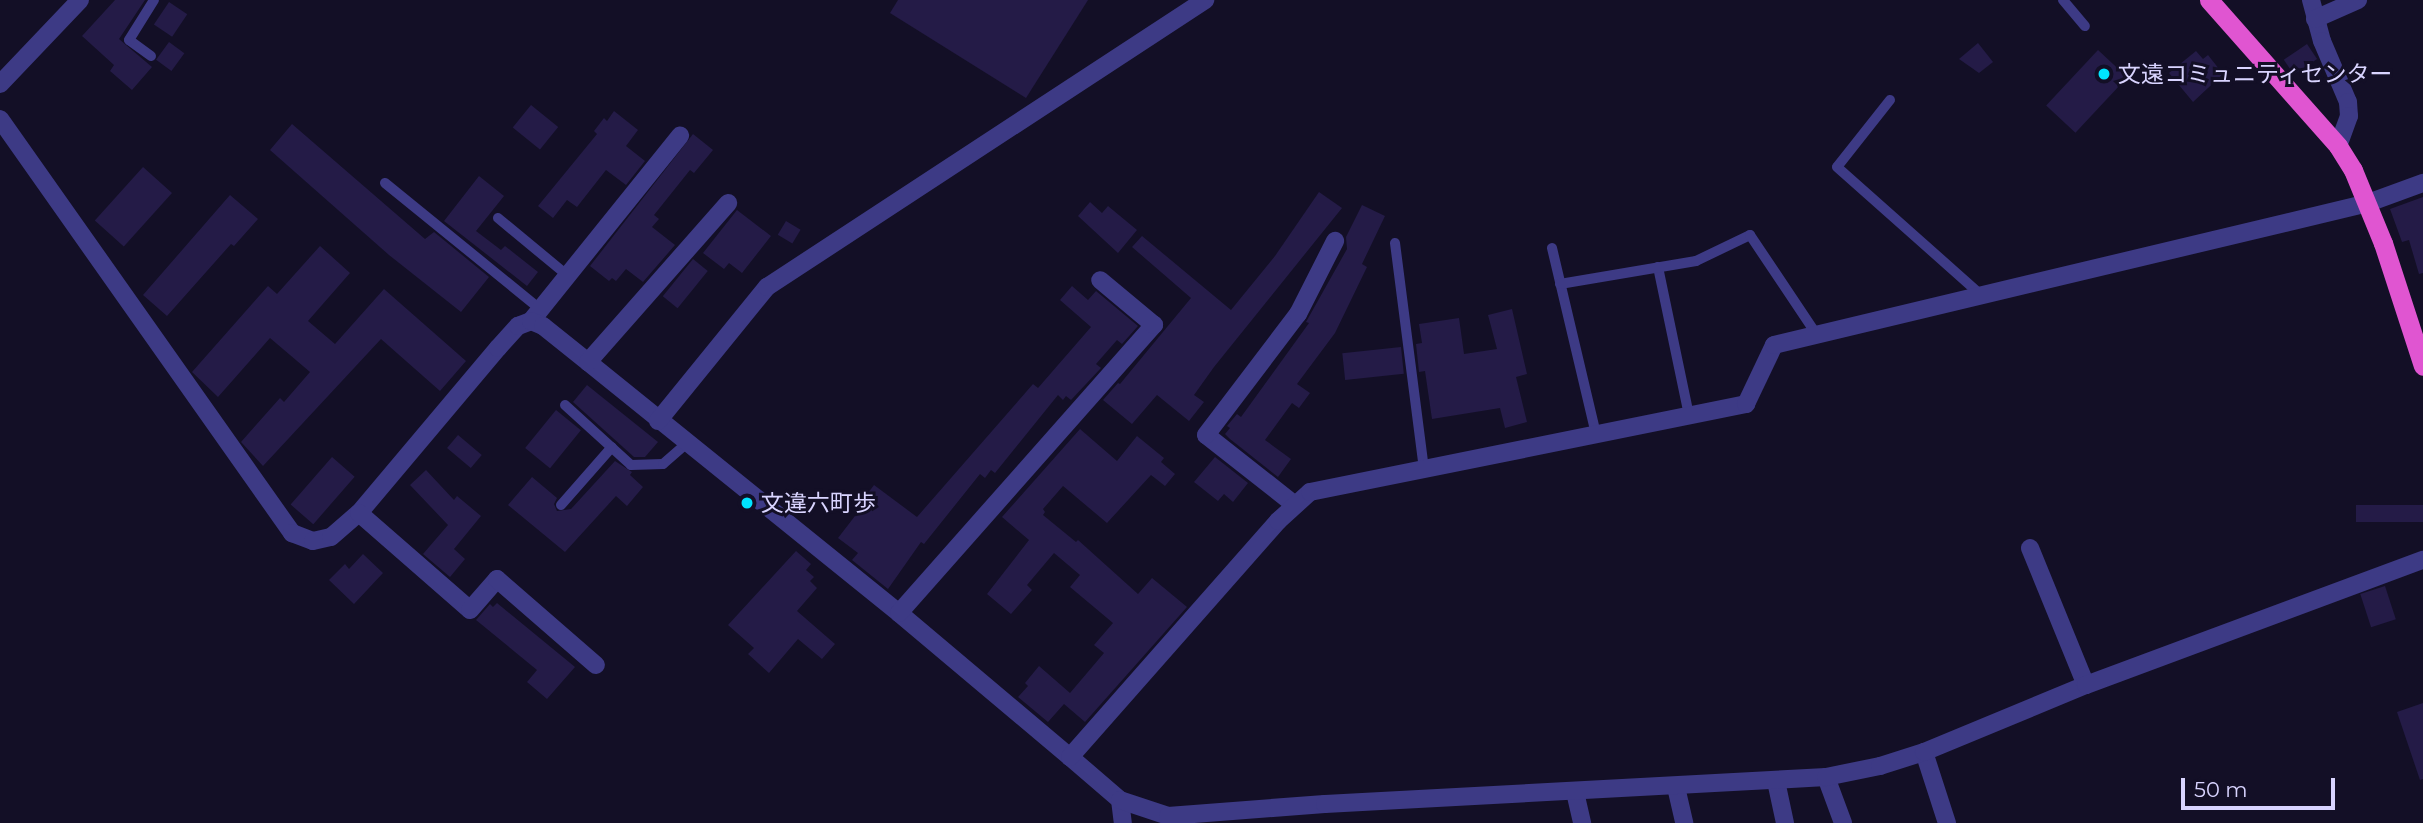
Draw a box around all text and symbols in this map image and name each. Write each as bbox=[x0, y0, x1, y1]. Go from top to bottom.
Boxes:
place label: 文遠コミュニティセンター bbox=[2118, 60, 2394, 88]
marker: 文遠コミュニティセンター bbox=[2096, 66, 2112, 82]
place label: 文違六町歩 bbox=[761, 489, 876, 517]
marker: 文違六町歩 bbox=[739, 495, 755, 511]
scale bar bbox=[2185, 764, 2339, 808]
text: 50 m bbox=[2194, 777, 2248, 802]

